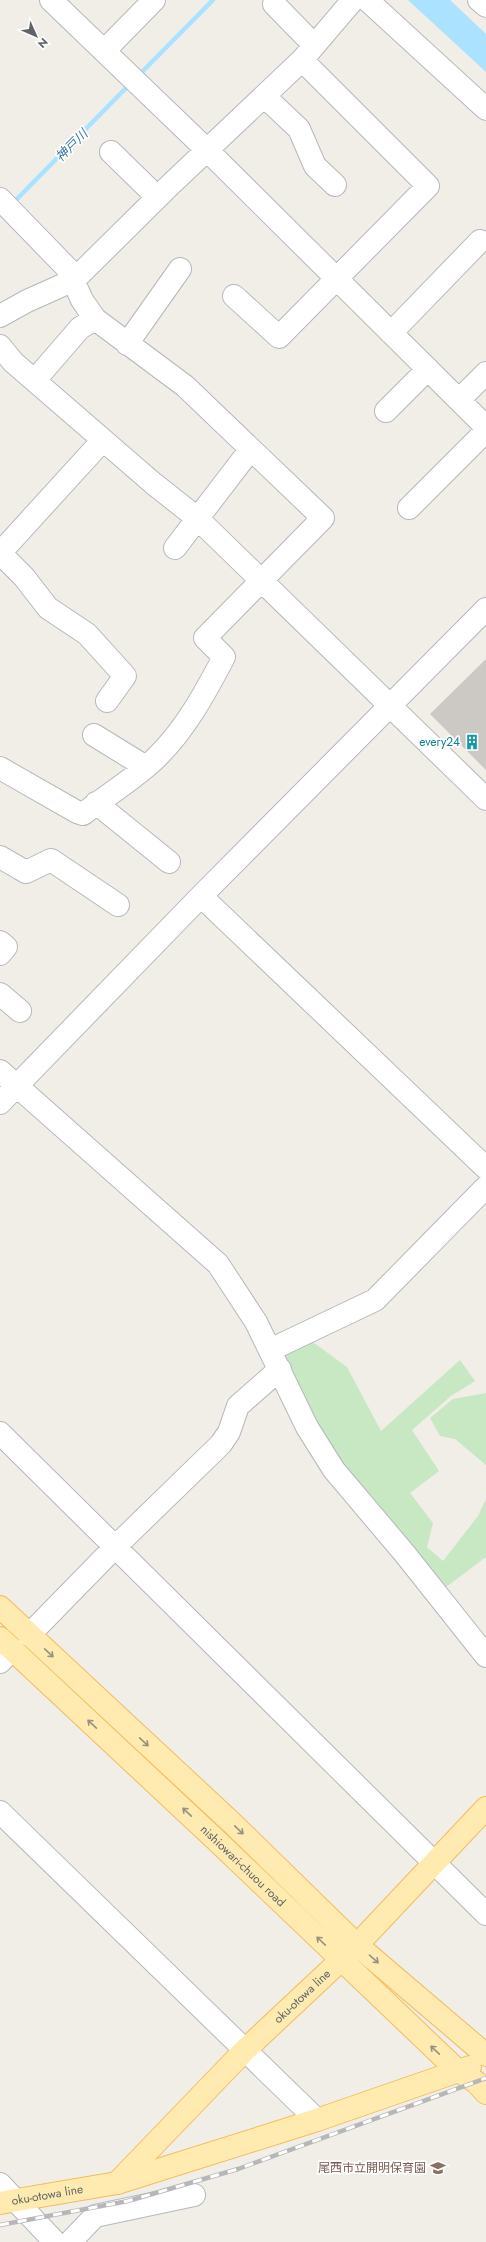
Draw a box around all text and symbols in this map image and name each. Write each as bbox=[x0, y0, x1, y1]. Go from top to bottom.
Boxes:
north arrow bbox=[16, 16, 56, 56]
text: N bbox=[34, 34, 52, 52]
water label: 神戸川 bbox=[51, 123, 93, 166]
place label: every24 bbox=[419, 733, 460, 751]
building icon: every24 bbox=[463, 733, 481, 751]
one-way arrow bbox=[44, 1649, 54, 1658]
one-way arrow bbox=[87, 1719, 97, 1728]
one-way arrow bbox=[139, 1737, 149, 1747]
one-way arrow bbox=[182, 1808, 192, 1817]
street label: nishiowari-chuou road bbox=[196, 1821, 290, 1911]
one-way arrow bbox=[234, 1825, 244, 1835]
one-way arrow bbox=[316, 1936, 326, 1946]
one-way arrow bbox=[368, 1954, 379, 1963]
street label: oku-otowa line bbox=[270, 1965, 335, 2028]
one-way arrow bbox=[431, 2046, 441, 2055]
place label: 尾西市立開明保育園 bbox=[318, 2159, 426, 2177]
school or university icon: 尾西市立開明保育園 bbox=[429, 2159, 447, 2177]
street label: oku-otowa line bbox=[10, 2180, 84, 2210]

